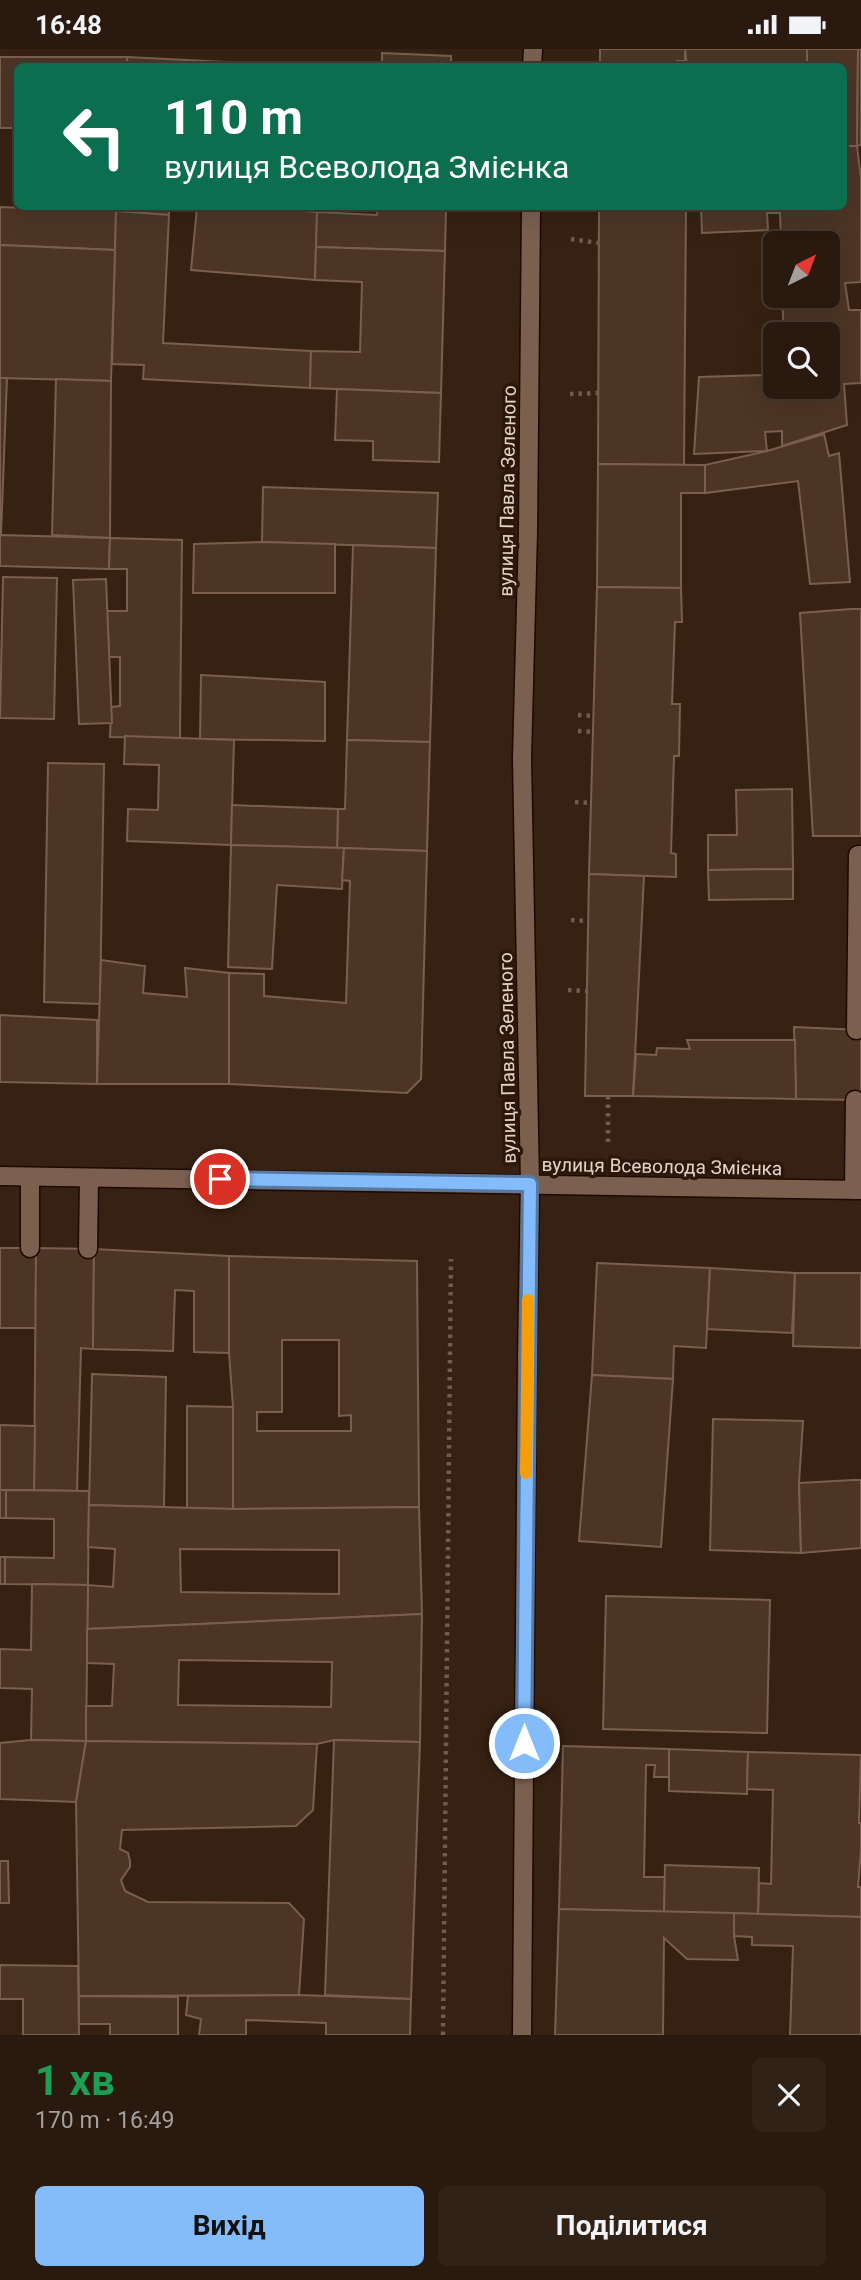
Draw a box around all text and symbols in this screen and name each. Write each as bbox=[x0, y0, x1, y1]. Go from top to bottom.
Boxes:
text: 16:48 bbox=[35, 10, 102, 40]
text: 110 m bbox=[164, 89, 303, 146]
icon: left bbox=[49, 91, 140, 182]
text: вулиця Всеволода Змієнка bbox=[164, 148, 569, 186]
north arrow bbox=[763, 231, 840, 308]
map controls bbox=[763, 231, 840, 399]
button: search bbox=[763, 322, 840, 399]
street label: вулиця Павла Зеленого bbox=[494, 385, 521, 597]
street label: вулиця Павла Зеленого bbox=[494, 952, 521, 1164]
pin bbox=[190, 1149, 250, 1209]
street label: вулиця Всеволода Змієнка bbox=[541, 1153, 783, 1180]
icon: arrive bbox=[201, 1160, 239, 1198]
position arrow bbox=[487, 1706, 561, 1780]
text: 1 хв bbox=[35, 2056, 115, 2105]
button: close bbox=[752, 2058, 826, 2132]
text: 170 m · 16:49 bbox=[35, 2107, 174, 2134]
button: Вихід bbox=[35, 2186, 424, 2266]
button: Поділитися bbox=[438, 2186, 826, 2266]

